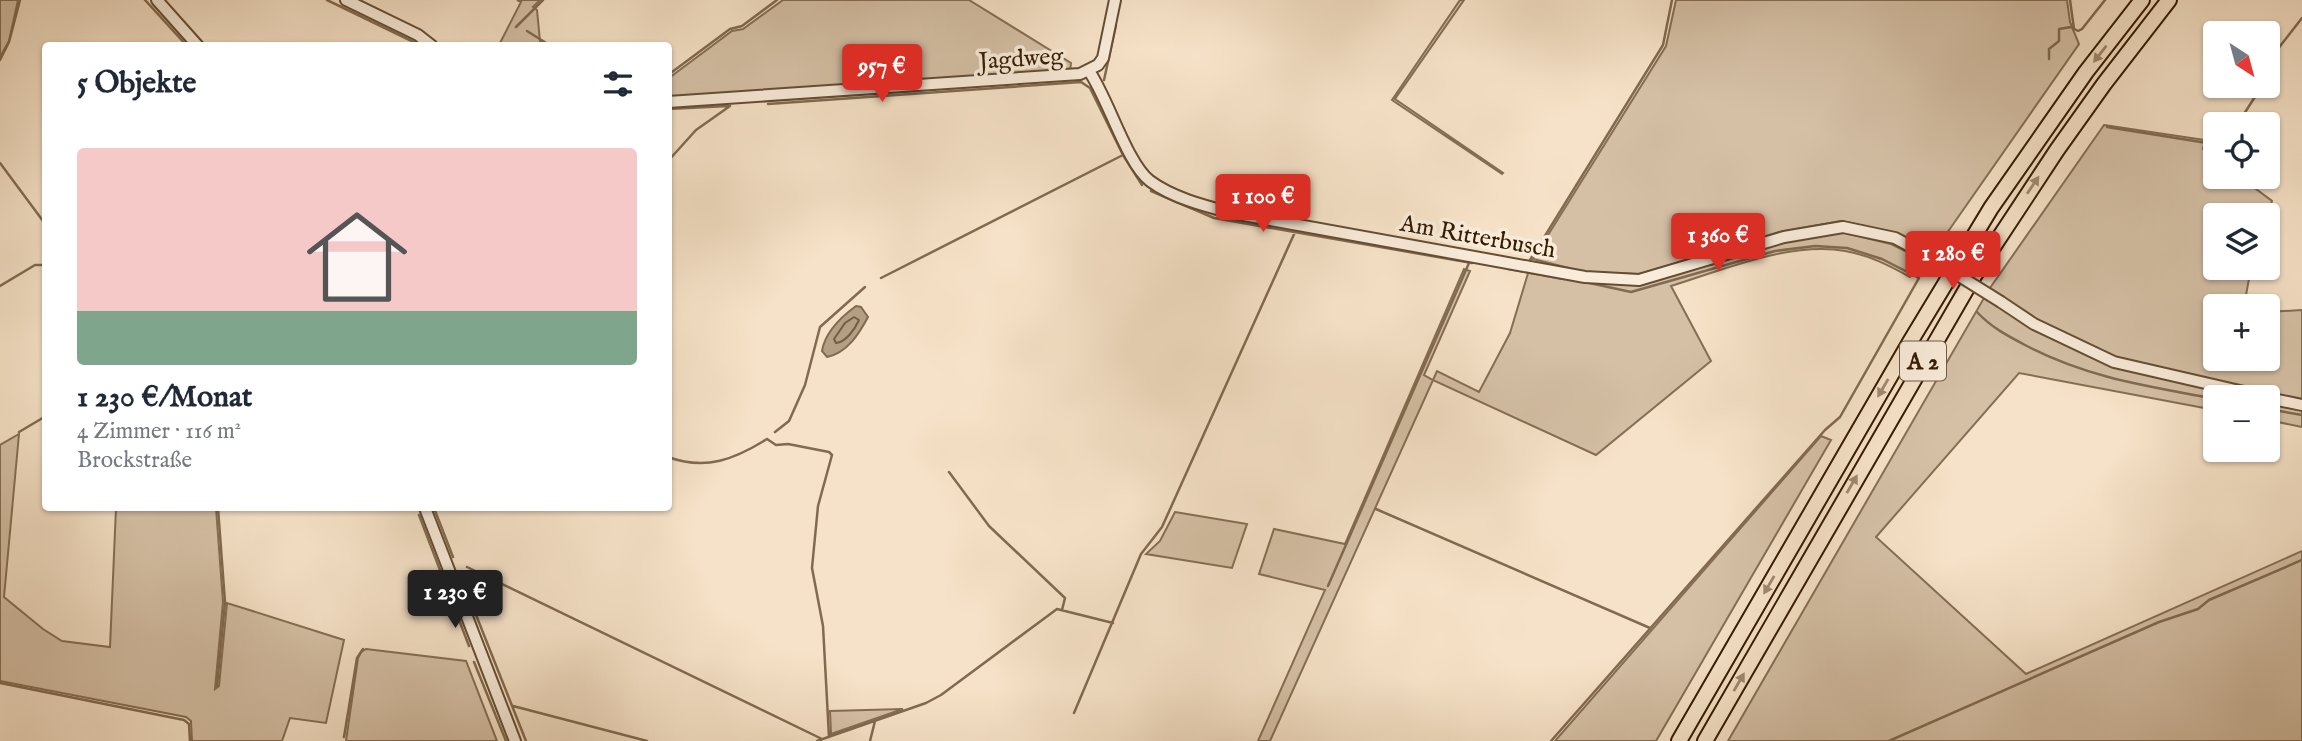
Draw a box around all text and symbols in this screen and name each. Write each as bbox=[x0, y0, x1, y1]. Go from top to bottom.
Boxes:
north arrow bbox=[2203, 21, 2280, 98]
map controls bbox=[2203, 21, 2280, 462]
street label: Jagdweg bbox=[975, 41, 1065, 78]
pin: 957 € bbox=[833, 44, 931, 104]
one-way arrow bbox=[2094, 45, 2108, 63]
text: 957 € bbox=[858, 52, 906, 81]
text: 5 Objekte bbox=[77, 65, 196, 103]
icon: filters bbox=[599, 65, 637, 103]
button: locate bbox=[2203, 112, 2280, 189]
pin: 1 100 € bbox=[1198, 174, 1328, 234]
one-way arrow bbox=[2026, 176, 2040, 194]
text: 1 100 € bbox=[1231, 182, 1295, 211]
icon: home bbox=[294, 194, 420, 320]
button: layers bbox=[2203, 203, 2280, 280]
street label: Am Ritterbusch bbox=[1397, 208, 1558, 266]
pin: 1 360 € bbox=[1653, 214, 1783, 273]
text: 1 360 € bbox=[1687, 221, 1749, 250]
pin: 1 280 € bbox=[1888, 232, 2018, 291]
text: 1 280 € bbox=[1921, 239, 1985, 268]
button: + bbox=[2203, 294, 2280, 371]
road number: A 2 bbox=[1900, 342, 1946, 380]
text: 1 230 €/Monat bbox=[77, 379, 252, 417]
one-way arrow bbox=[1877, 379, 1889, 398]
button: − bbox=[2203, 385, 2280, 462]
text: 4 Zimmer · 116 m² bbox=[77, 417, 241, 446]
text: Brockstraße bbox=[77, 446, 192, 475]
one-way arrow bbox=[1846, 475, 1858, 494]
pin: 1 230 € bbox=[390, 570, 520, 630]
one-way arrow bbox=[1763, 576, 1775, 595]
text: 1 230 € bbox=[424, 578, 486, 607]
one-way arrow bbox=[1733, 672, 1745, 691]

